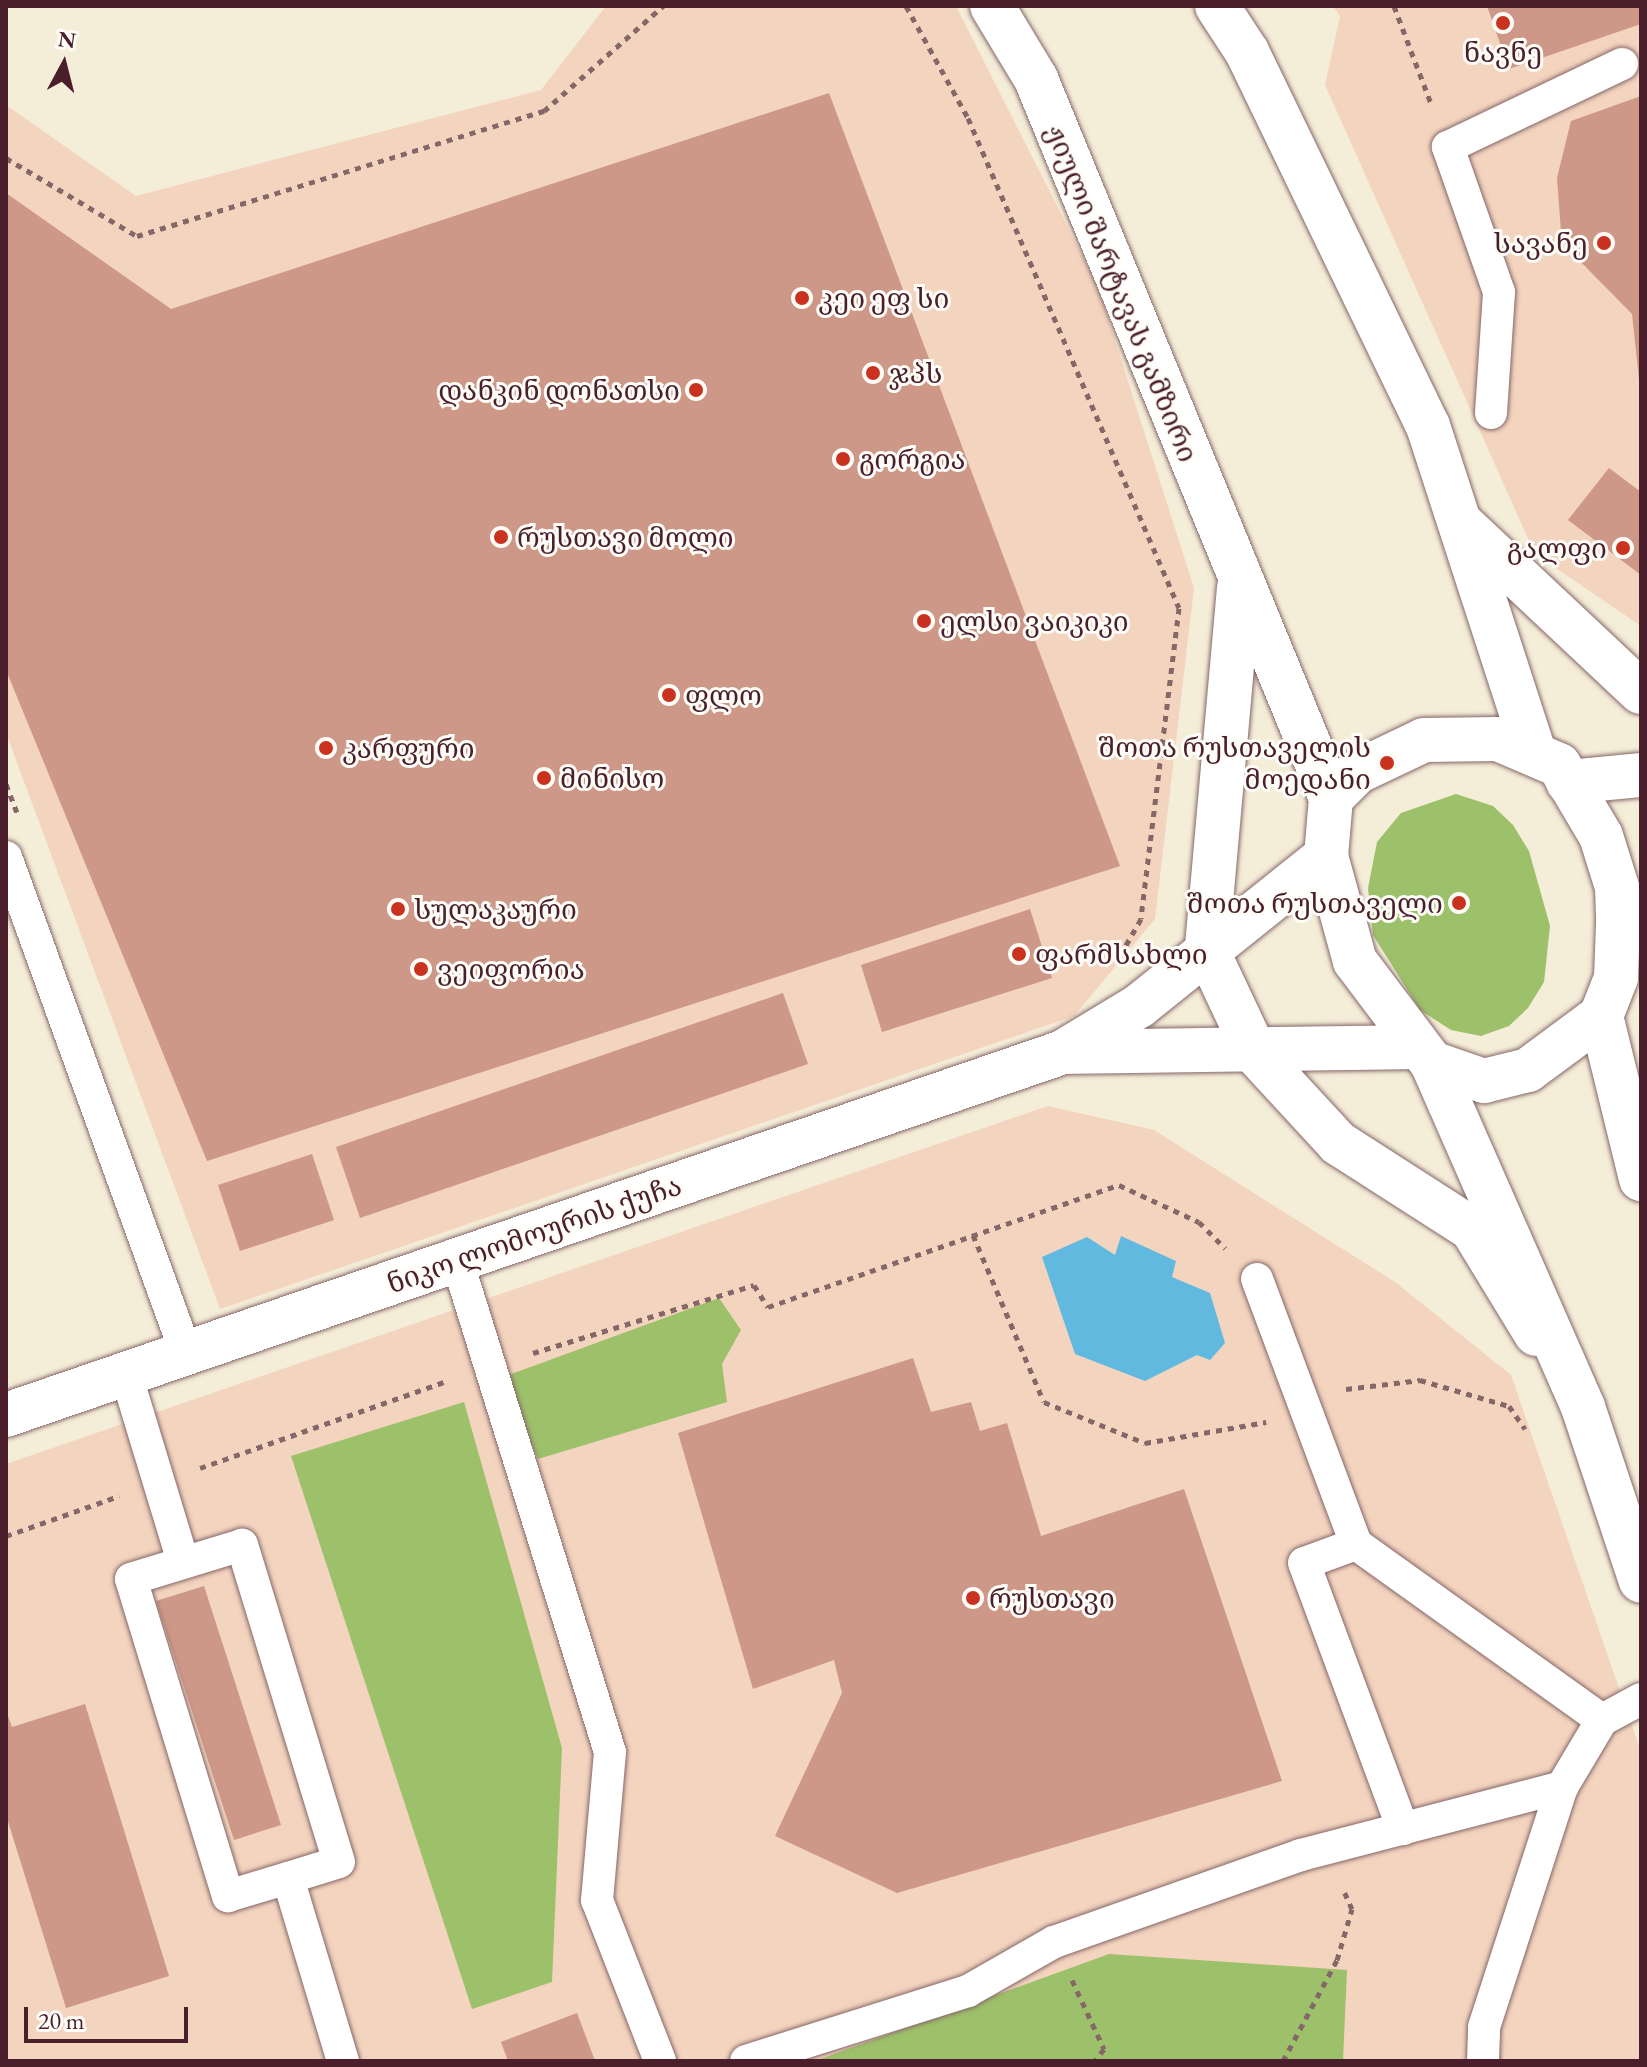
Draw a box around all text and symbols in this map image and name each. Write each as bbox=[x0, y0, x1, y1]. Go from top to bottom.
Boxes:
marker: ნავნე bbox=[1494, 14, 1512, 32]
north arrow bbox=[24, 24, 104, 104]
text: N bbox=[56, 24, 78, 55]
place label: ნავნე bbox=[1464, 35, 1542, 69]
street label: ჟიული შარტავას გამზირი bbox=[1039, 119, 1205, 467]
place label: სავანე bbox=[1494, 226, 1588, 260]
marker: სავანე bbox=[1595, 234, 1613, 252]
place label: კეი ეფ სი bbox=[818, 281, 949, 315]
marker: კეი ეფ სი bbox=[793, 289, 811, 307]
place label: ჯპს bbox=[889, 356, 943, 390]
marker: ჯპს bbox=[864, 364, 882, 382]
place label: დანკინ დონათსი bbox=[438, 373, 680, 407]
marker: დანკინ დონათსი bbox=[687, 381, 705, 399]
place label: გორგია bbox=[859, 442, 966, 476]
marker: გორგია bbox=[834, 450, 852, 468]
place label: რუსთავი მოლი bbox=[517, 520, 734, 554]
marker: რუსთავი მოლი bbox=[492, 528, 510, 546]
place label: გალფი bbox=[1507, 531, 1607, 565]
marker: გალფი bbox=[1614, 539, 1632, 557]
place label: ელსი ვაიკიკი bbox=[940, 604, 1129, 638]
marker: ელსი ვაიკიკი bbox=[915, 612, 933, 630]
place label: ფლო bbox=[685, 678, 762, 712]
marker: ფლო bbox=[660, 686, 678, 704]
place label: შოთა რუსთაველის მოედანი bbox=[1098, 730, 1371, 796]
place label: კარფური bbox=[342, 731, 475, 765]
marker: კარფური bbox=[317, 739, 335, 757]
marker: შოთა რუსთაველის მოედანი bbox=[1378, 754, 1396, 772]
place label: მინისო bbox=[560, 761, 664, 795]
marker: მინისო bbox=[535, 769, 553, 787]
place label: შოთა რუსთაველი bbox=[1187, 886, 1443, 920]
place label: სულაკაური bbox=[414, 892, 577, 926]
marker: შოთა რუსთაველი bbox=[1450, 894, 1468, 912]
marker: სულაკაური bbox=[389, 900, 407, 918]
place label: ფარმსახლი bbox=[1035, 937, 1208, 971]
marker: ფარმსახლი bbox=[1010, 945, 1028, 963]
place label: ვეიფორია bbox=[437, 952, 585, 986]
marker: ვეიფორია bbox=[412, 960, 430, 978]
street label: ნიკო ლომოურის ქუჩა bbox=[382, 1168, 686, 1300]
place label: რუსთავი bbox=[989, 1581, 1115, 1615]
marker: რუსთავი bbox=[964, 1589, 982, 1607]
scale bar bbox=[28, 1991, 192, 2041]
text: 20 m bbox=[38, 2005, 85, 2036]

